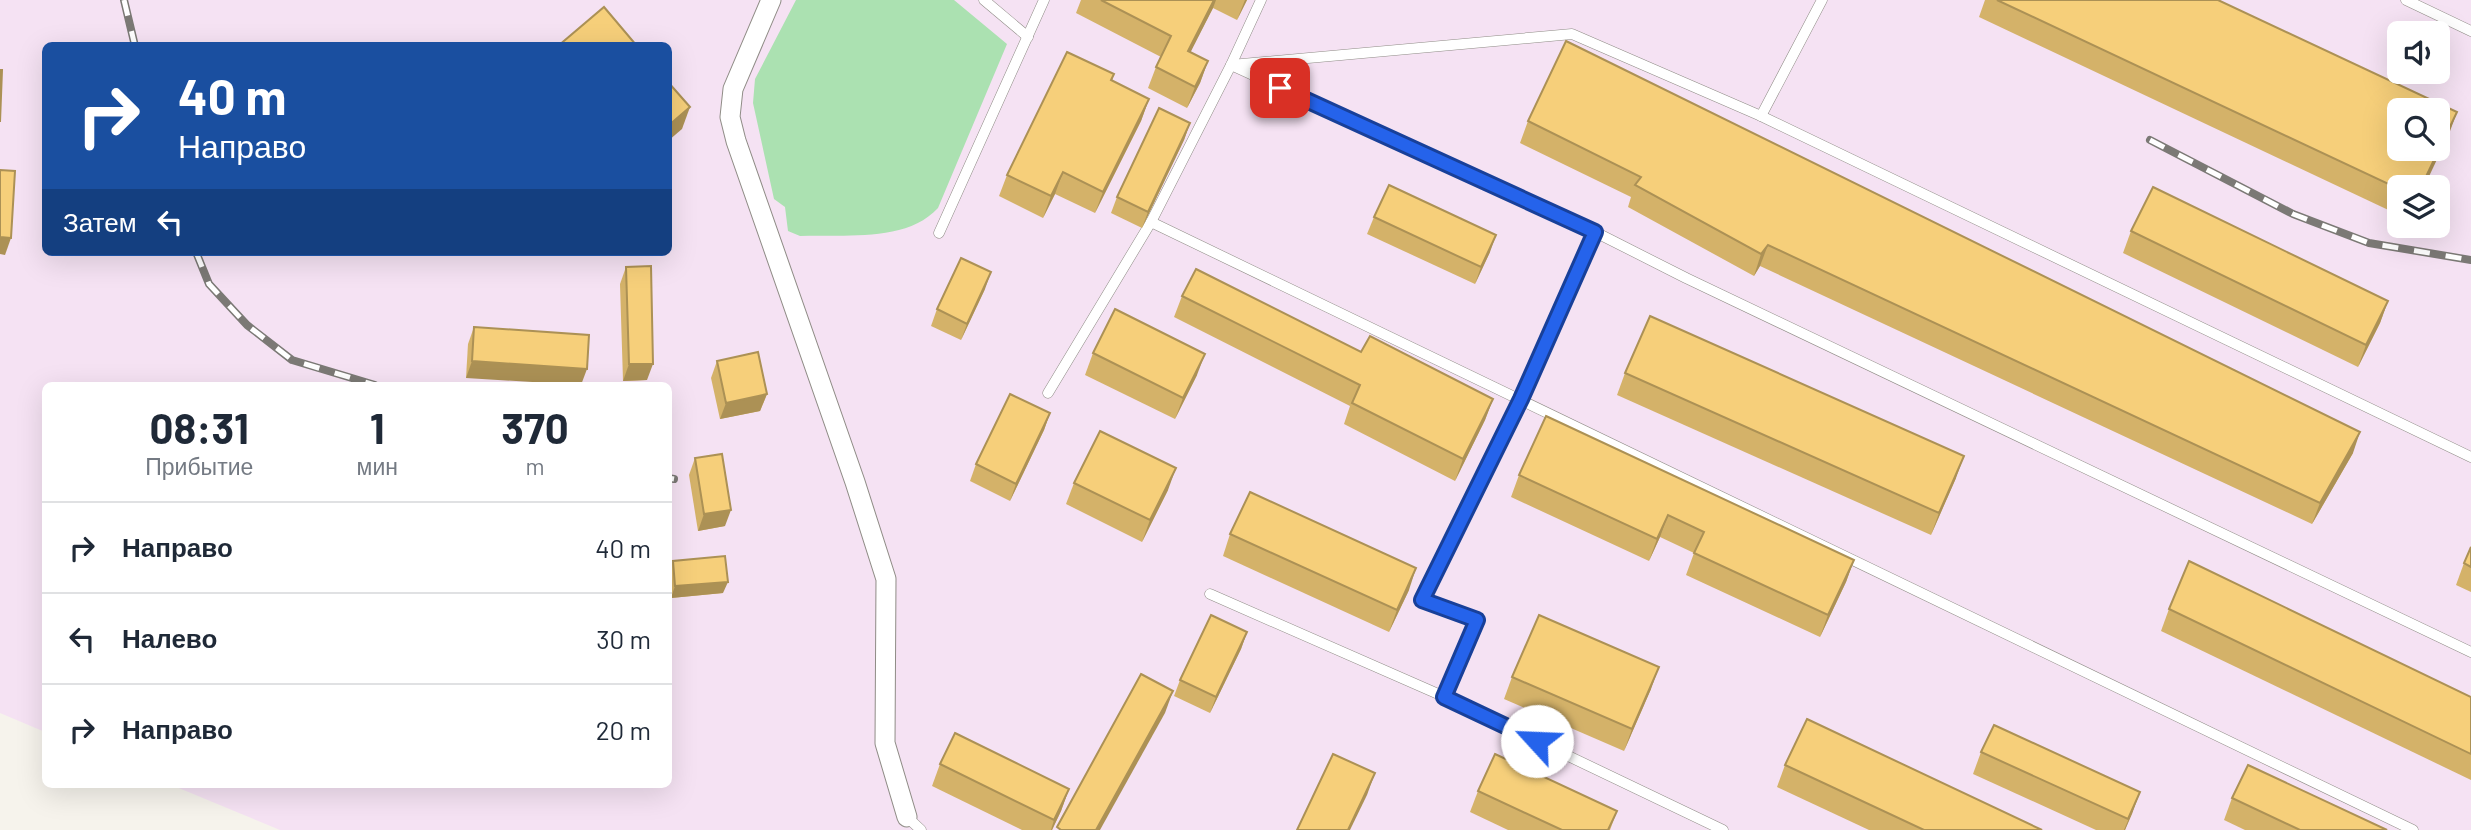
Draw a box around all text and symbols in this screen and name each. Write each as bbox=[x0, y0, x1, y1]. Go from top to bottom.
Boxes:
map controls bbox=[2387, 21, 2450, 238]
button: sound bbox=[2387, 21, 2450, 84]
pin bbox=[1250, 58, 1310, 118]
text: 40 m bbox=[178, 66, 286, 125]
icon: arrive bbox=[1261, 69, 1299, 107]
icon: right bbox=[63, 70, 154, 161]
button: search bbox=[2387, 98, 2450, 161]
text: Направо bbox=[178, 126, 306, 164]
button: layers bbox=[2387, 175, 2450, 238]
icon: left bbox=[151, 203, 189, 241]
text: Затем bbox=[63, 206, 137, 237]
text: 08:31 bbox=[150, 402, 249, 452]
text: 1 bbox=[370, 402, 385, 452]
text: 370 bbox=[501, 402, 569, 452]
text: Прибытие bbox=[145, 452, 253, 480]
text: мин bbox=[357, 452, 398, 480]
text: m bbox=[525, 452, 544, 480]
icon: right bbox=[63, 529, 101, 567]
text: Направо bbox=[122, 531, 233, 562]
text: 40 m bbox=[595, 532, 651, 563]
icon: left bbox=[63, 620, 101, 658]
text: Налево bbox=[122, 622, 217, 653]
text: 30 m bbox=[596, 623, 651, 654]
position arrow bbox=[1500, 704, 1574, 778]
icon: right bbox=[63, 711, 101, 749]
text: Направо bbox=[122, 713, 233, 744]
text: 20 m bbox=[596, 714, 651, 745]

